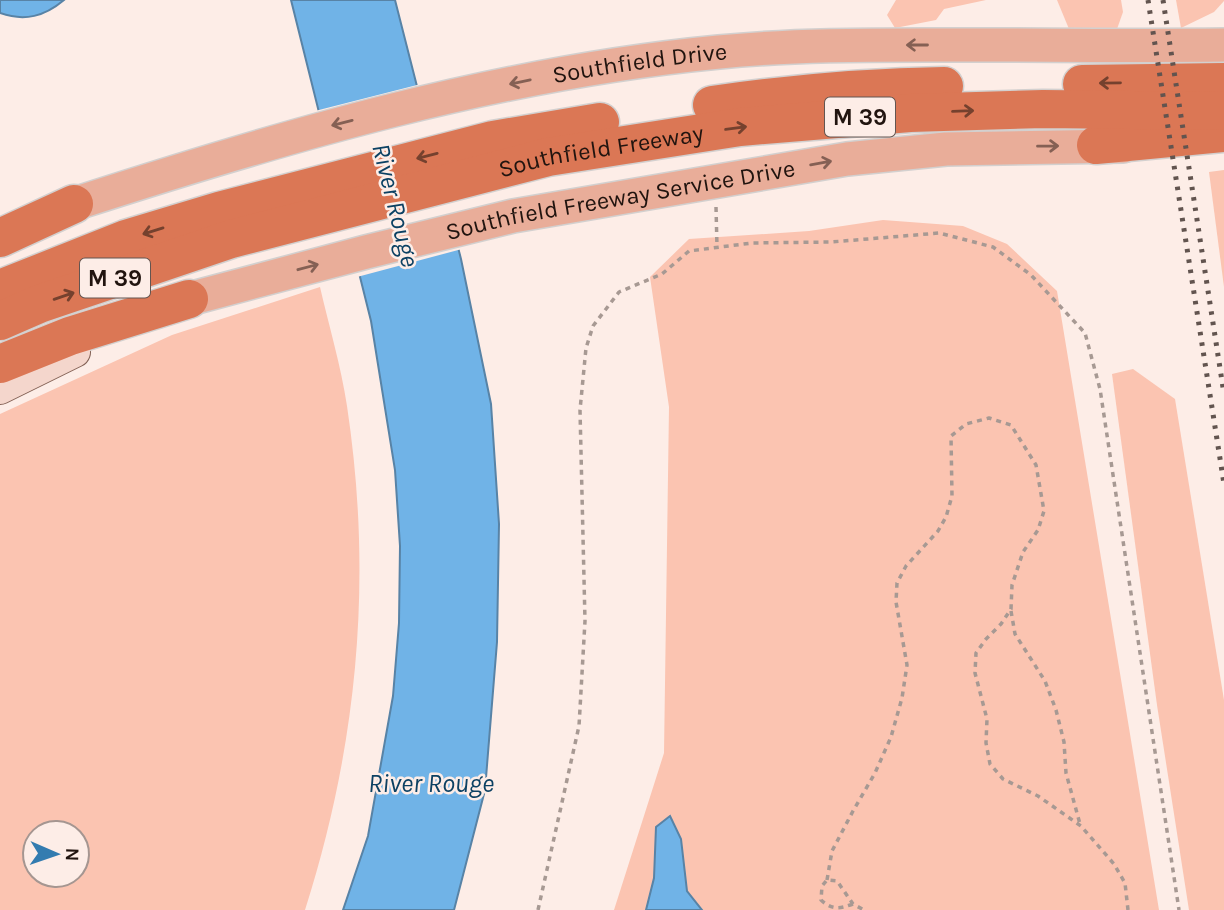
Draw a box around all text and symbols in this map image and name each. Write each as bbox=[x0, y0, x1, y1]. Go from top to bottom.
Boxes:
street label: Southfield Drive bbox=[550, 37, 728, 89]
one-way arrow bbox=[906, 38, 929, 52]
one-way arrow bbox=[509, 75, 532, 89]
one-way arrow bbox=[1099, 76, 1122, 90]
road number: M 39 bbox=[825, 98, 895, 136]
one-way arrow bbox=[951, 104, 974, 118]
one-way arrow bbox=[331, 117, 354, 130]
street label: Southfield Freeway bbox=[496, 119, 706, 183]
one-way arrow bbox=[724, 121, 747, 134]
one-way arrow bbox=[1036, 139, 1059, 153]
water label: River Rouge bbox=[365, 140, 426, 270]
one-way arrow bbox=[416, 150, 439, 163]
street label: Southfield Freeway Service Drive bbox=[443, 154, 797, 246]
one-way arrow bbox=[809, 156, 832, 169]
one-way arrow bbox=[143, 226, 165, 238]
road number: M 39 bbox=[80, 258, 150, 298]
one-way arrow bbox=[297, 260, 319, 273]
one-way arrow bbox=[52, 289, 74, 301]
water label: River Rouge bbox=[368, 768, 494, 799]
north arrow bbox=[21, 819, 91, 889]
text: N bbox=[61, 847, 83, 862]

